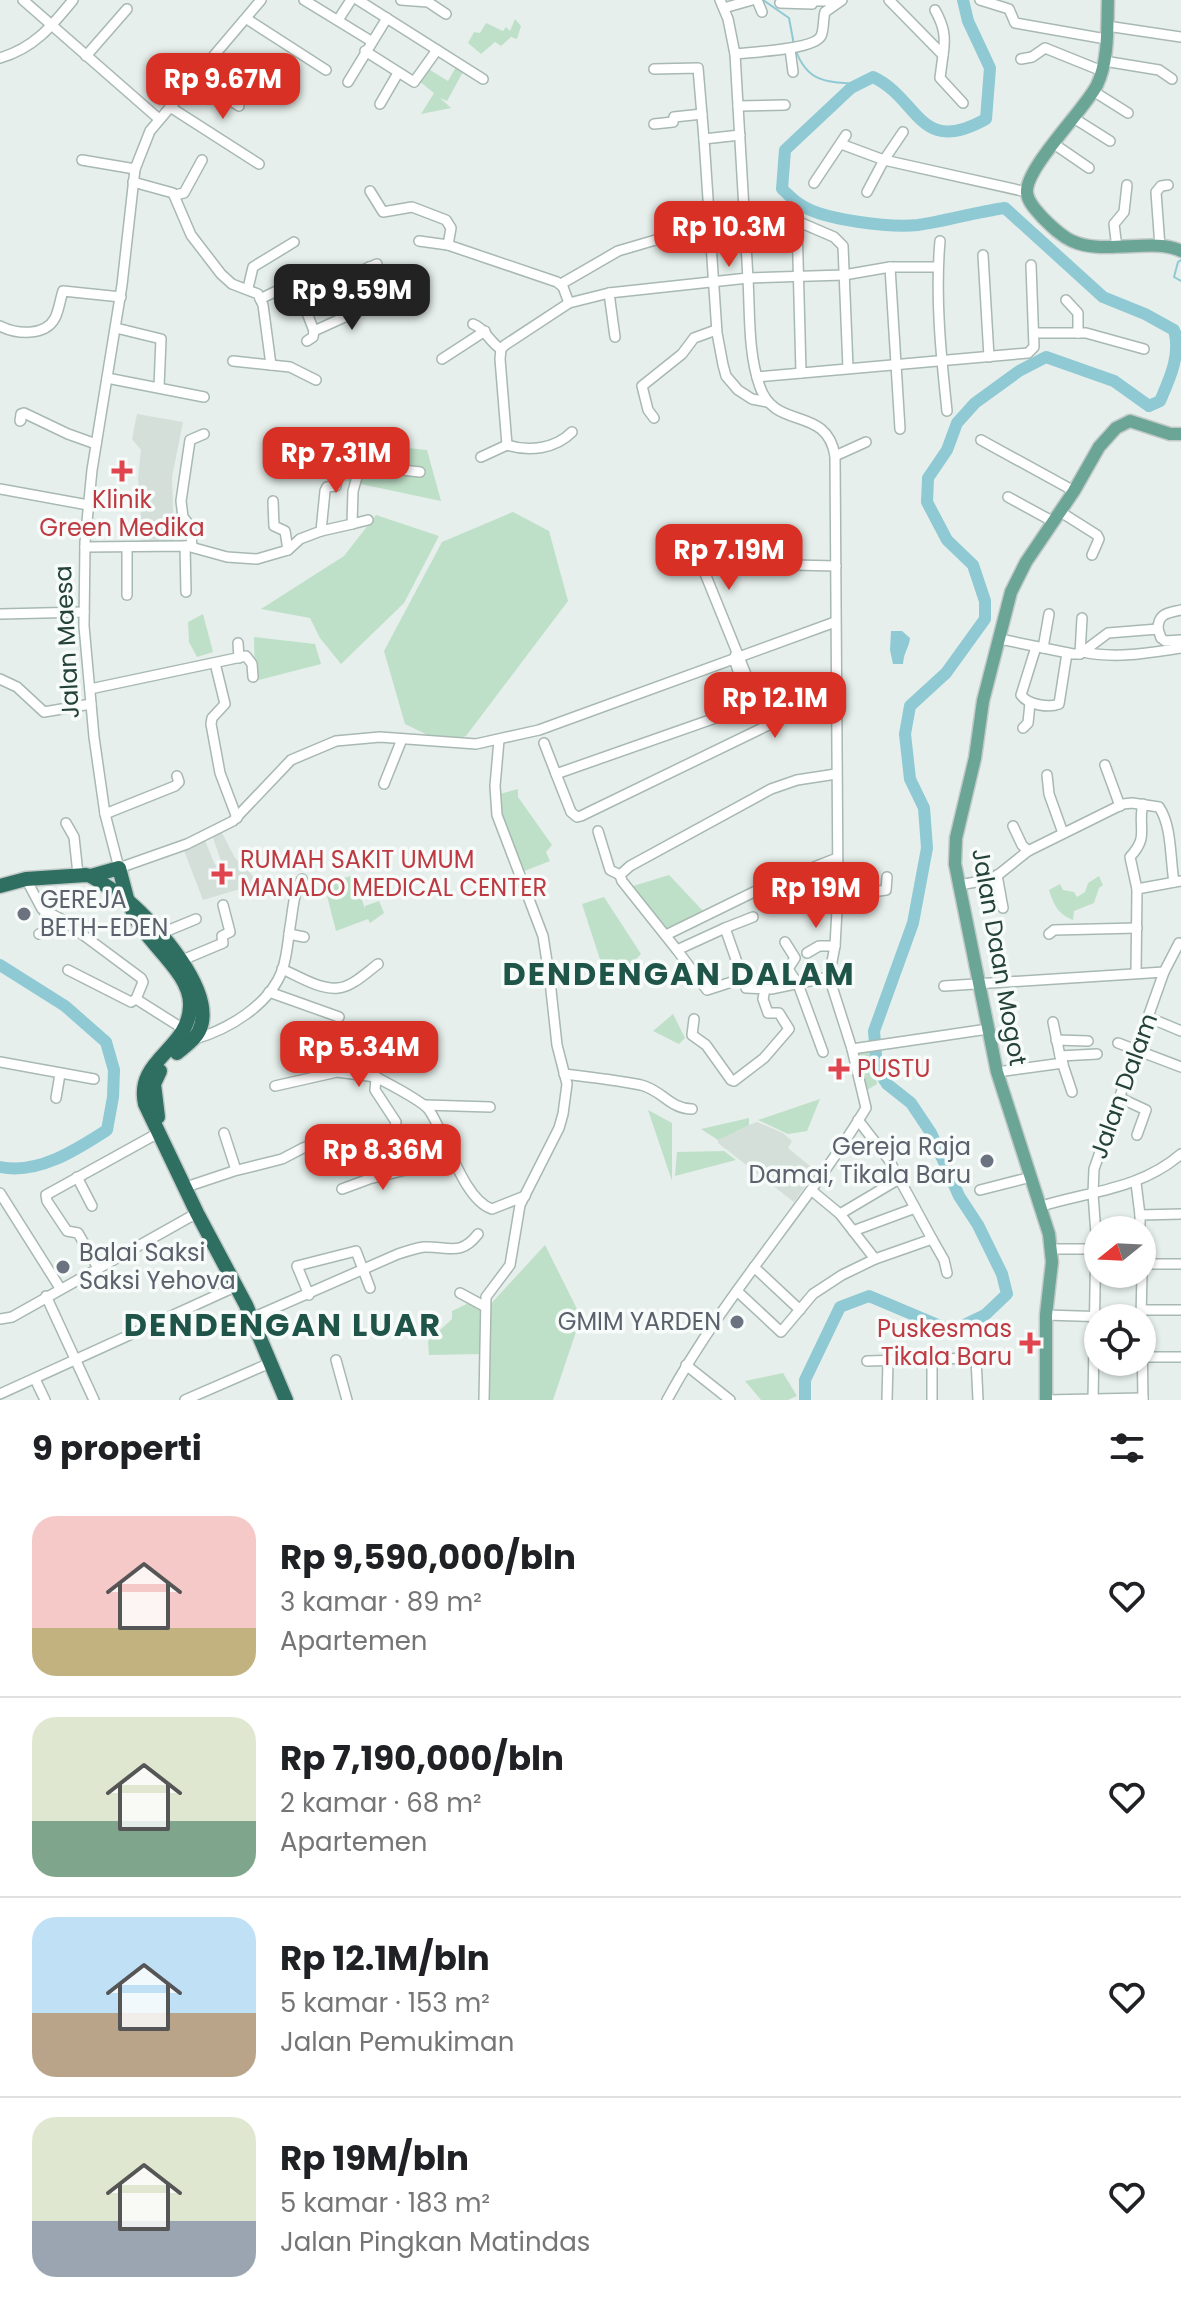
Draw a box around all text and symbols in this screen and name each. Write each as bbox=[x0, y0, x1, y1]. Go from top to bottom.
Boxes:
pin: Rp 9.67M bbox=[140, 53, 306, 121]
text: Rp 9.67M bbox=[164, 61, 282, 97]
pin: Rp 10.3M bbox=[646, 201, 812, 269]
text: Rp 10.3M bbox=[672, 209, 786, 245]
pin: Rp 9.59M bbox=[269, 264, 435, 332]
text: Rp 9.59M bbox=[292, 272, 412, 308]
pin: Rp 7.31M bbox=[253, 427, 419, 495]
text: Rp 7.31M bbox=[281, 435, 391, 471]
marker: Klinik Green Medika bbox=[111, 460, 133, 482]
place label: Klinik Green Medika bbox=[39, 483, 205, 544]
pin: Rp 7.19M bbox=[646, 524, 812, 592]
text: Rp 7.19M bbox=[674, 532, 785, 568]
street label: Jalan Maesa bbox=[46, 565, 87, 719]
pin: Rp 12.1M bbox=[692, 672, 858, 740]
text: Rp 12.1M bbox=[722, 680, 828, 716]
place label: RUMAH SAKIT UMUM MANADO MEDICAL CENTER bbox=[240, 843, 547, 904]
street label: Jalan Daan Mogot bbox=[964, 846, 1035, 1068]
pin: Rp 19M bbox=[751, 862, 881, 930]
marker: RUMAH SAKIT UMUM MANADO MEDICAL CENTER bbox=[211, 863, 233, 885]
text: Rp 19M bbox=[771, 870, 861, 906]
place label: GEREJA BETH-EDEN bbox=[40, 883, 168, 944]
marker: GEREJA BETH-EDEN bbox=[15, 905, 33, 923]
district label: DENDENGAN DALAM bbox=[502, 951, 856, 996]
street label: Jalan Dalam bbox=[1082, 1008, 1165, 1163]
pin: Rp 5.34M bbox=[276, 1021, 442, 1089]
text: Rp 5.34M bbox=[298, 1029, 420, 1065]
place label: PUSTU bbox=[857, 1052, 930, 1085]
marker: PUSTU bbox=[828, 1058, 850, 1080]
pin: Rp 8.36M bbox=[300, 1124, 466, 1192]
place label: Gereja Raja Damai, Tikala Baru bbox=[749, 1130, 971, 1191]
text: Rp 8.36M bbox=[323, 1132, 443, 1168]
marker: Gereja Raja Damai, Tikala Baru bbox=[978, 1152, 996, 1170]
north arrow bbox=[1084, 1216, 1156, 1288]
map controls bbox=[1084, 1216, 1156, 1376]
place label: Balai Saksi Saksi Yehova bbox=[79, 1236, 236, 1297]
marker: Balai Saksi Saksi Yehova bbox=[54, 1258, 72, 1276]
district label: DENDENGAN LUAR bbox=[124, 1302, 442, 1347]
button: locate bbox=[1084, 1304, 1156, 1376]
place label: GMIM YARDEN bbox=[558, 1305, 721, 1338]
place label: Puskesmas Tikala Baru bbox=[877, 1312, 1012, 1373]
marker: GMIM YARDEN bbox=[728, 1313, 746, 1331]
marker: Puskesmas Tikala Baru bbox=[1019, 1332, 1041, 1354]
text: 9 properti bbox=[32, 1424, 202, 1472]
icon: filters bbox=[1105, 1426, 1149, 1470]
text: Rp 9,590,000/bln bbox=[280, 1533, 576, 1581]
icon: home bbox=[96, 1548, 192, 1644]
icon: heart bbox=[1105, 1574, 1149, 1618]
text: 3 kamar · 89 m² bbox=[280, 1584, 482, 1620]
text: Apartemen bbox=[280, 1623, 428, 1659]
text: Rp 7,190,000/bln bbox=[280, 1734, 564, 1782]
icon: home bbox=[96, 1749, 192, 1845]
icon: heart bbox=[1105, 1775, 1149, 1819]
text: 2 kamar · 68 m² bbox=[280, 1785, 482, 1821]
text: Apartemen bbox=[280, 1824, 428, 1860]
text: Rp 12.1M/bln bbox=[280, 1934, 490, 1982]
icon: home bbox=[96, 1949, 192, 2045]
icon: heart bbox=[1105, 1975, 1149, 2019]
text: 5 kamar · 153 m² bbox=[280, 1985, 490, 2021]
text: Jalan Pemukiman bbox=[280, 2024, 514, 2060]
text: Rp 19M/bln bbox=[280, 2134, 469, 2182]
icon: home bbox=[96, 2149, 192, 2245]
icon: heart bbox=[1105, 2175, 1149, 2219]
text: 5 kamar · 183 m² bbox=[280, 2185, 490, 2221]
text: Jalan Pingkan Matindas bbox=[280, 2224, 590, 2260]

